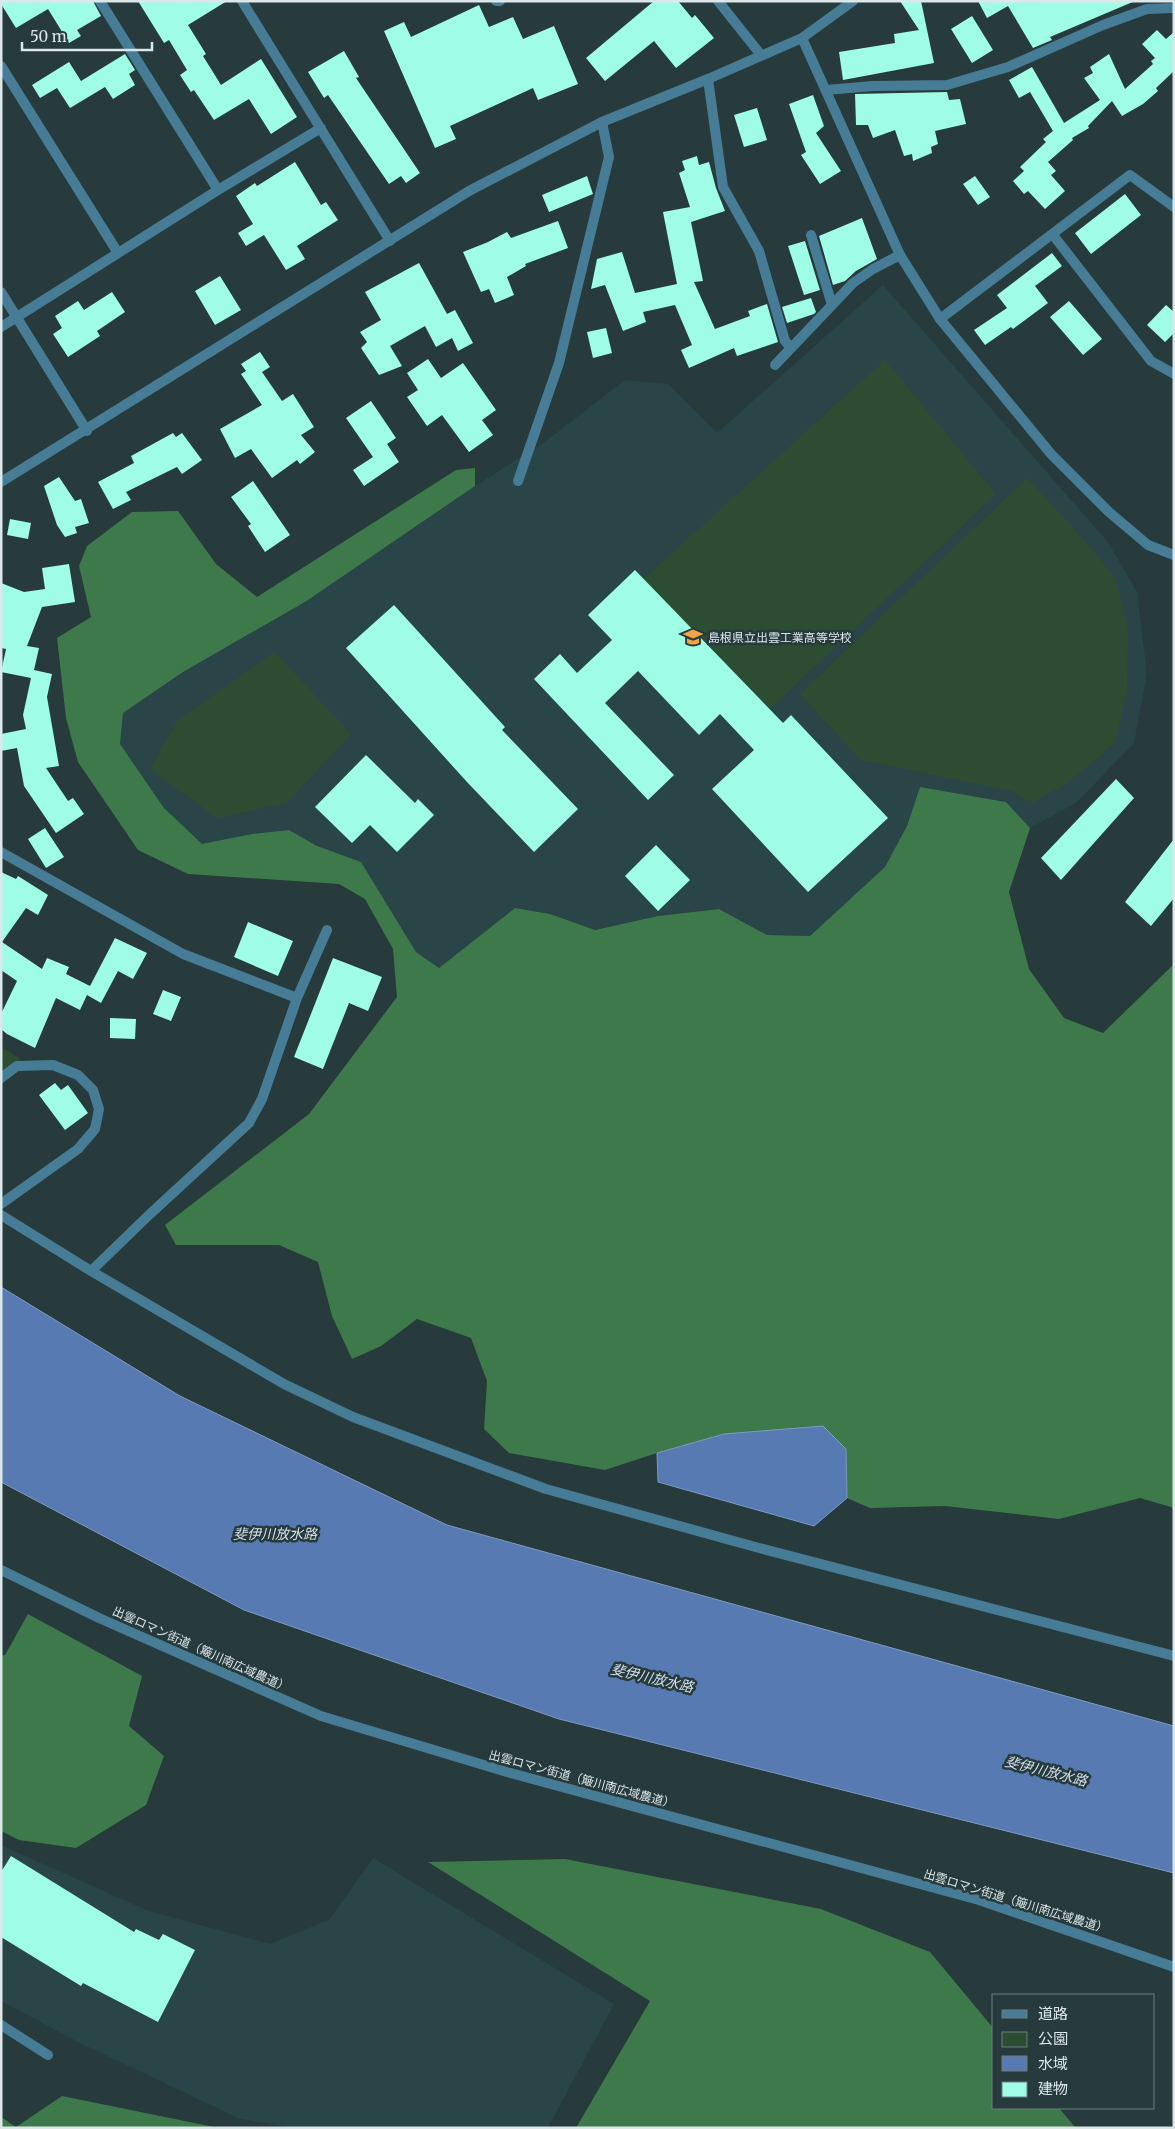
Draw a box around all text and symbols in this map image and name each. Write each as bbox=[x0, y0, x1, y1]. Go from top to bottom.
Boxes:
scale bar bbox=[22, 20, 152, 52]
text: 50 m bbox=[30, 27, 67, 46]
school or university icon: 島根県立出雲工業高等学校 bbox=[682, 626, 704, 648]
place label: 島根県立出雲工業高等学校 bbox=[708, 630, 852, 645]
water label: 斐伊川放水路 bbox=[233, 1525, 318, 1543]
street label: 出雲ロマン街道（簸川南広域農道） bbox=[110, 1603, 292, 1695]
water label: 斐伊川放水路 bbox=[609, 1660, 696, 1696]
street label: 出雲ロマン街道（簸川南広域農道） bbox=[487, 1747, 677, 1811]
water label: 斐伊川放水路 bbox=[1003, 1752, 1090, 1790]
street label: 出雲ロマン街道（簸川南広域農道） bbox=[922, 1866, 1110, 1936]
legend bbox=[992, 1994, 1155, 2109]
text: 道路 bbox=[1038, 2004, 1068, 2023]
text: 公園 bbox=[1038, 2029, 1068, 2048]
text: 水域 bbox=[1038, 2054, 1068, 2073]
text: 建物 bbox=[1038, 2079, 1068, 2098]

